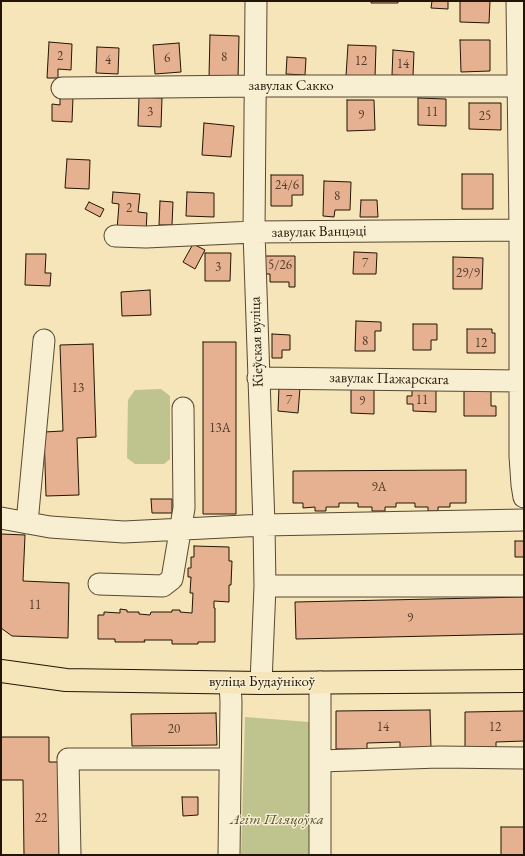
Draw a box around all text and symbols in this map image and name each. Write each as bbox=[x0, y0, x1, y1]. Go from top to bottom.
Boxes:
house number: 2 bbox=[57, 48, 63, 64]
house number: 8 bbox=[221, 49, 227, 65]
house number: 6 bbox=[164, 50, 170, 66]
house number: 4 bbox=[105, 52, 111, 68]
house number: 12 bbox=[355, 53, 367, 69]
house number: 14 bbox=[397, 56, 409, 72]
street label: завулак Сакко bbox=[248, 77, 334, 95]
house number: 3 bbox=[147, 104, 153, 120]
house number: 11 bbox=[426, 104, 438, 120]
house number: 9 bbox=[358, 107, 364, 123]
house number: 25 bbox=[479, 108, 491, 124]
house number: 24/6 bbox=[275, 177, 299, 193]
house number: 8 bbox=[334, 188, 340, 204]
house number: 2 bbox=[126, 200, 132, 216]
street label: завулак Ванцэці bbox=[271, 222, 367, 242]
house number: 7 bbox=[362, 255, 368, 271]
house number: 5/26 bbox=[268, 257, 292, 273]
house number: 3 bbox=[215, 259, 221, 275]
house number: 29/9 bbox=[456, 265, 480, 281]
street label: Кіеўская вуліца bbox=[246, 296, 268, 388]
house number: 8 bbox=[362, 333, 368, 349]
house number: 12 bbox=[475, 335, 487, 351]
street label: завулак Пажарскага bbox=[329, 369, 449, 389]
house number: 13 bbox=[72, 380, 84, 396]
house number: 7 bbox=[286, 392, 292, 408]
house number: 11 bbox=[416, 392, 428, 408]
house number: 9 bbox=[359, 393, 365, 409]
house number: 13А bbox=[209, 420, 231, 436]
house number: 9А bbox=[371, 479, 387, 495]
house number: 11 bbox=[29, 597, 41, 613]
house number: 9 bbox=[407, 610, 413, 626]
street label: вуліца Будаўнікоў bbox=[209, 673, 315, 691]
house number: 14 bbox=[377, 719, 389, 735]
house number: 12 bbox=[489, 719, 501, 735]
house number: 20 bbox=[168, 721, 180, 737]
house number: 22 bbox=[35, 810, 47, 826]
park label: Агіт Пляцоўка bbox=[230, 811, 324, 829]

